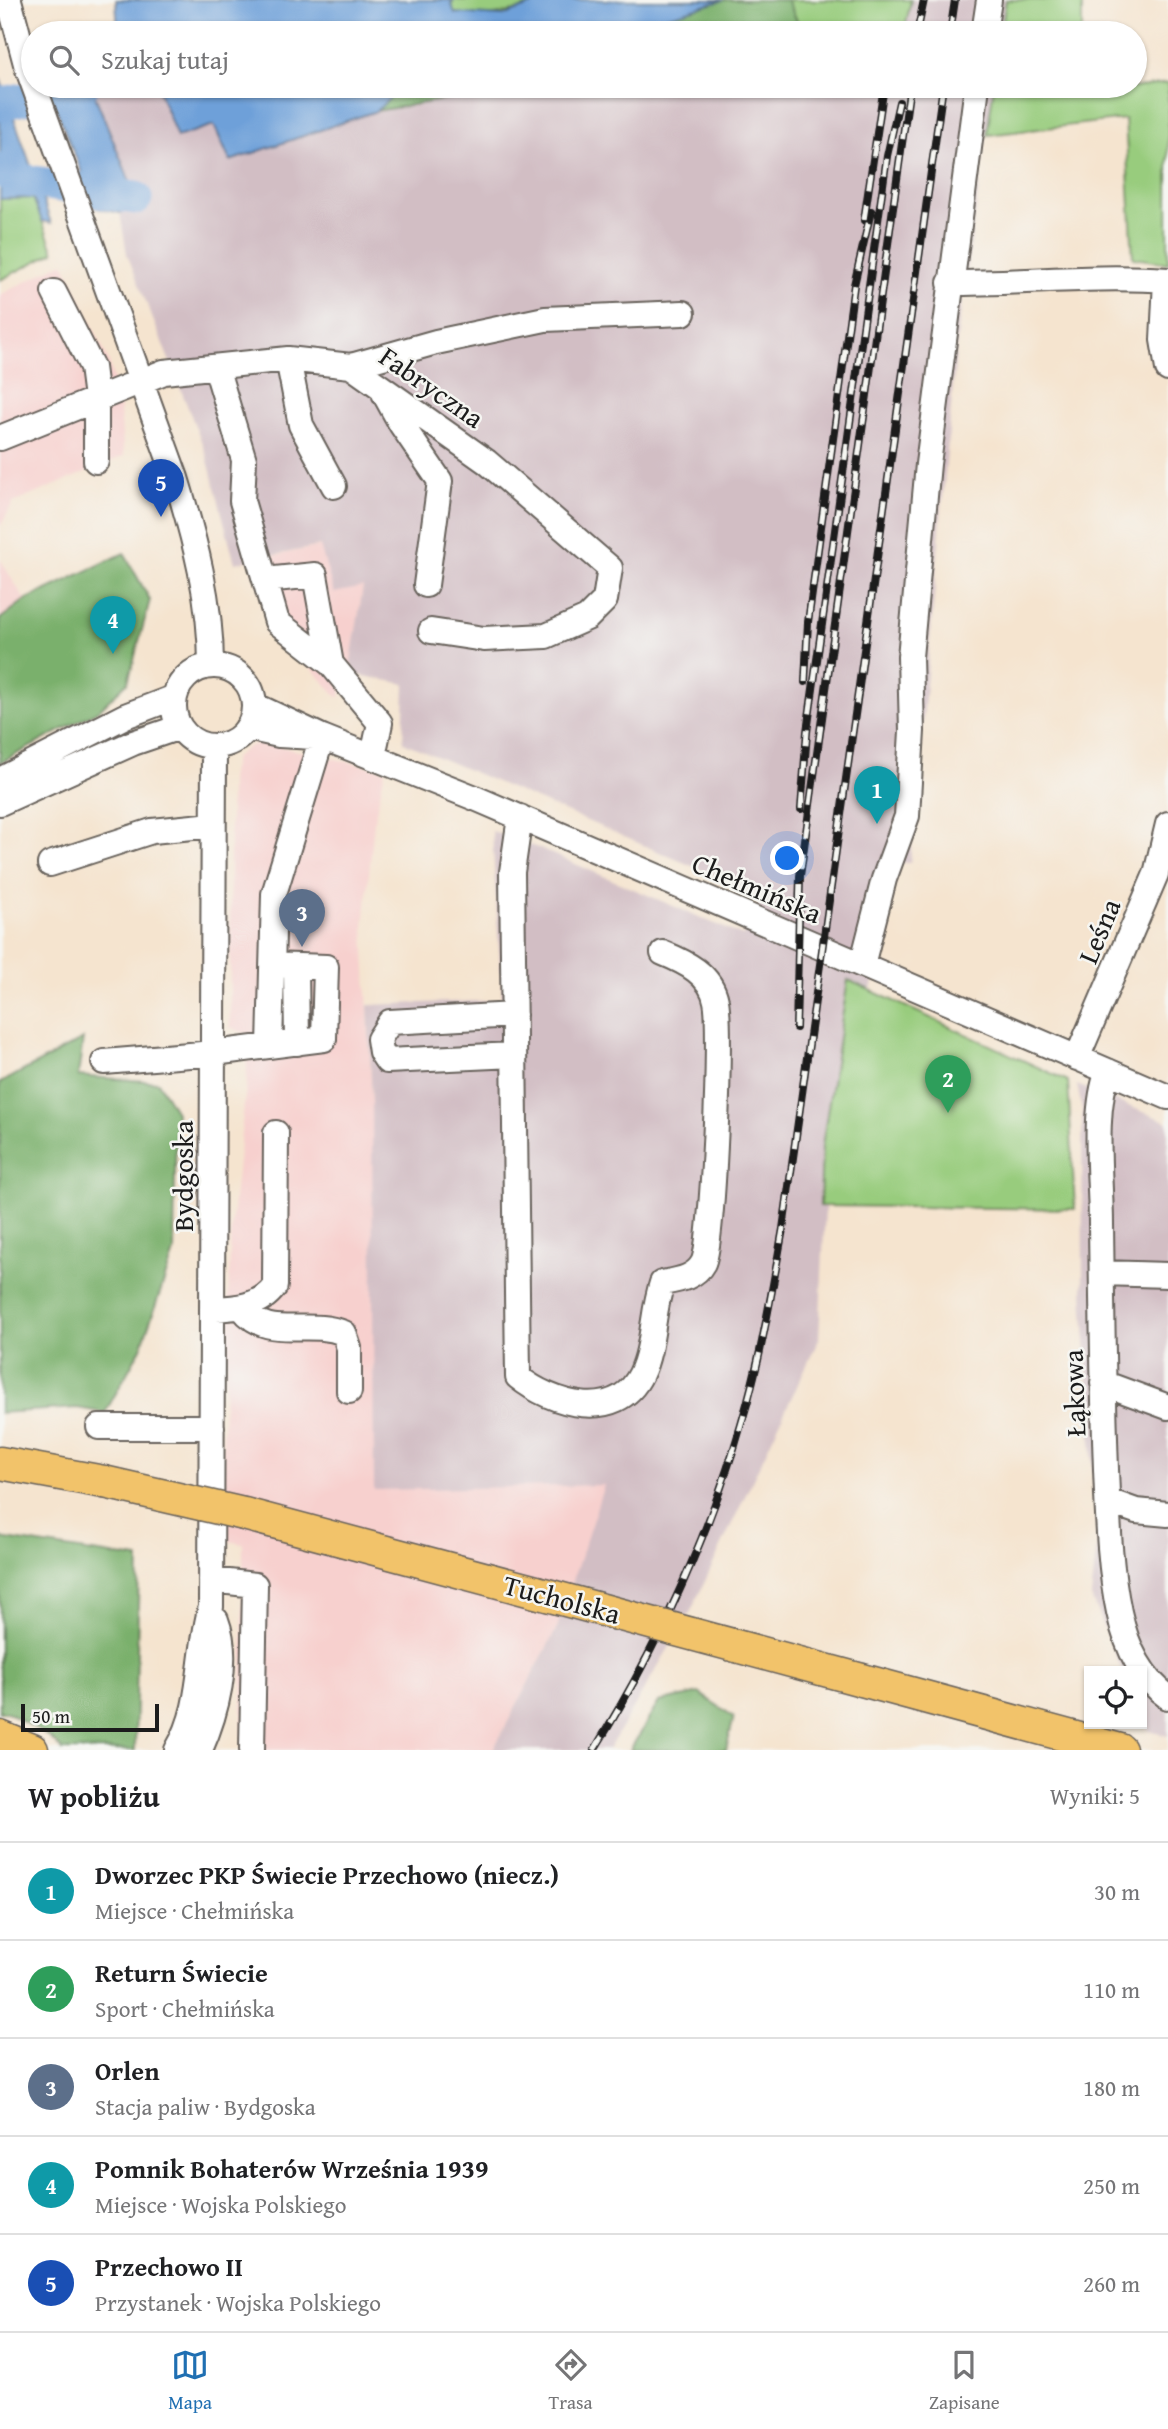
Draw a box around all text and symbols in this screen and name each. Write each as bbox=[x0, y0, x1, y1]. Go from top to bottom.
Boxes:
search box bbox=[21, 21, 1147, 98]
text: Szukaj tutaj bbox=[101, 40, 229, 79]
icon: search bbox=[45, 41, 83, 79]
street label: Fabryczna bbox=[372, 336, 494, 438]
pin: 5 bbox=[138, 459, 184, 517]
pin: 4 bbox=[90, 596, 136, 654]
pin: 1 bbox=[854, 766, 900, 824]
your location bbox=[770, 841, 804, 875]
street label: Chełmińska bbox=[686, 842, 829, 934]
pin: 3 bbox=[279, 889, 325, 947]
street label: Leśna bbox=[1067, 891, 1131, 970]
pin: 2 bbox=[925, 1055, 971, 1113]
street label: Bydgoska bbox=[162, 1119, 203, 1232]
street label: Łąkowa bbox=[1051, 1348, 1096, 1437]
street label: Tucholska bbox=[499, 1563, 626, 1634]
map controls bbox=[1084, 1666, 1147, 1729]
button: locate bbox=[1084, 1666, 1147, 1729]
scale bar bbox=[21, 1701, 159, 1733]
text: 50 m bbox=[32, 1702, 70, 1730]
text: W pobliżu bbox=[28, 1774, 160, 1818]
text: Wyniki: 5 bbox=[1050, 1779, 1140, 1812]
text: Dworzec PKP Świecie Przechowo (niecz.) bbox=[95, 1855, 559, 1894]
text: 1 bbox=[45, 1875, 57, 1908]
text: 30 m bbox=[1094, 1875, 1140, 1908]
text: Miejsce · Chełmińska bbox=[95, 1894, 294, 1927]
text: Return Świecie bbox=[95, 1953, 268, 1992]
text: 2 bbox=[45, 1973, 57, 2006]
text: 110 m bbox=[1083, 1973, 1140, 2006]
text: Sport · Chełmińska bbox=[95, 1992, 275, 2025]
text: Orlen bbox=[95, 2051, 160, 2090]
text: 3 bbox=[45, 2071, 57, 2104]
text: 180 m bbox=[1083, 2071, 1140, 2104]
text: Stacja paliw · Bydgoska bbox=[95, 2090, 316, 2123]
text: Pomnik Bohaterów Września 1939 bbox=[95, 2149, 488, 2188]
text: 4 bbox=[45, 2169, 57, 2202]
text: 250 m bbox=[1083, 2169, 1140, 2202]
text: Miejsce · Wojska Polskiego bbox=[95, 2188, 346, 2221]
text: Przechowo II bbox=[95, 2247, 243, 2286]
text: 5 bbox=[45, 2267, 57, 2300]
text: 260 m bbox=[1083, 2267, 1140, 2300]
text: Przystanek · Wojska Polskiego bbox=[95, 2286, 381, 2319]
tab: Mapa bbox=[168, 2346, 212, 2416]
tab: Trasa bbox=[549, 2346, 592, 2416]
tab: Zapisane bbox=[929, 2346, 1000, 2416]

